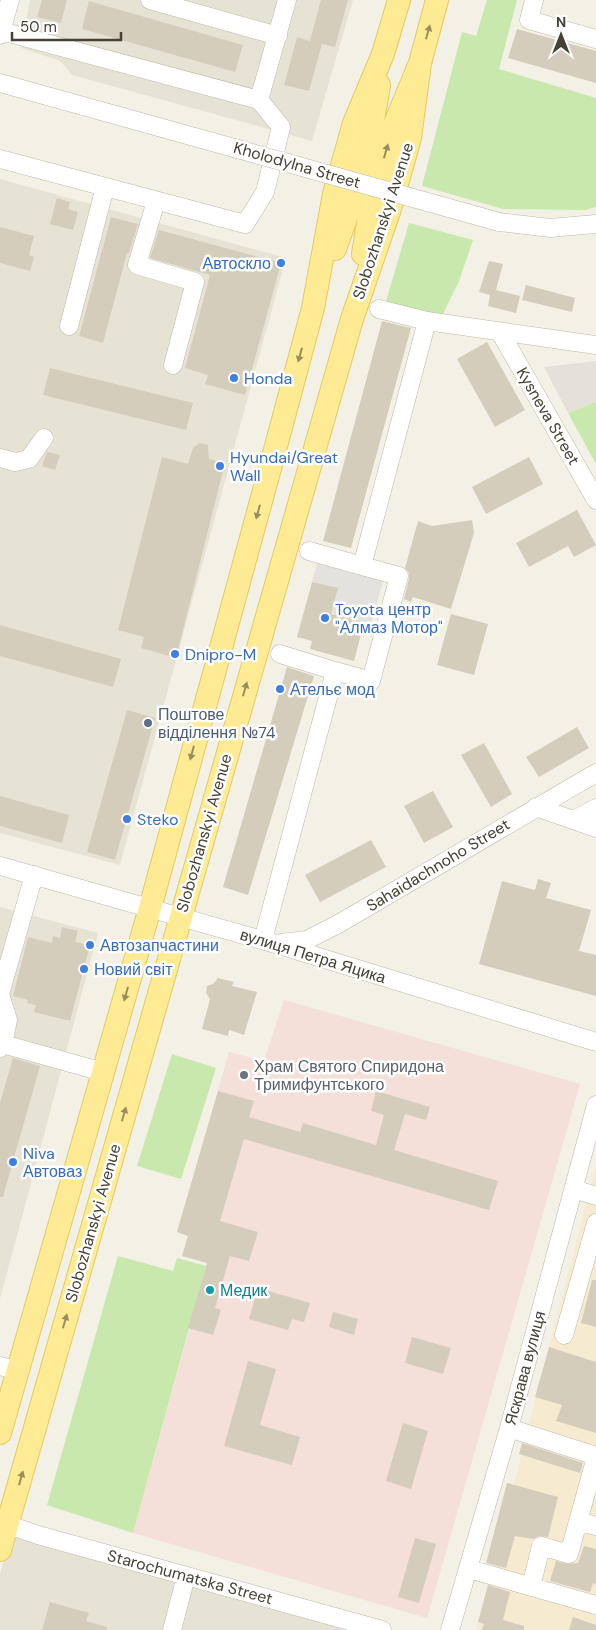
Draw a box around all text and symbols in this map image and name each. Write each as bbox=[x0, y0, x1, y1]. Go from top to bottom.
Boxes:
scale bar bbox=[12, 10, 121, 42]
north arrow bbox=[536, 10, 586, 60]
text: N bbox=[556, 13, 566, 31]
text: 50 m bbox=[20, 17, 57, 37]
one-way arrow bbox=[425, 24, 433, 39]
street label: Kholodylna Street bbox=[231, 137, 363, 193]
street label: Slobozhanskyi Avenue bbox=[348, 140, 418, 302]
one-way arrow bbox=[383, 144, 391, 159]
place label: Автоскло bbox=[203, 253, 271, 274]
marker: Автоскло bbox=[275, 257, 287, 269]
one-way arrow bbox=[296, 348, 304, 363]
street label: Kysneva Street bbox=[512, 363, 584, 469]
place label: Honda bbox=[244, 368, 292, 389]
marker: Honda bbox=[228, 372, 240, 384]
place label: Hyundai/Great Wall bbox=[230, 447, 338, 486]
marker: Hyundai/Great Wall bbox=[214, 460, 226, 472]
one-way arrow bbox=[254, 505, 262, 520]
place label: Toyota центр "Алмаз Мотор" bbox=[335, 599, 443, 638]
marker: Toyota центр "Алмаз Мотор" bbox=[319, 612, 331, 624]
place label: Dnipro-M bbox=[185, 644, 256, 665]
marker: Dnipro-M bbox=[169, 648, 181, 660]
place label: Ательє мод bbox=[290, 679, 375, 700]
one-way arrow bbox=[242, 681, 250, 696]
marker: Ательє мод bbox=[274, 683, 286, 695]
place label: Поштове відділення №74 bbox=[158, 704, 276, 743]
marker: Поштове відділення №74 bbox=[142, 717, 154, 729]
one-way arrow bbox=[188, 746, 196, 761]
street label: Slobozhanskyi Avenue bbox=[171, 751, 237, 915]
place label: Steko bbox=[137, 809, 178, 830]
marker: Steko bbox=[121, 813, 133, 825]
street label: Sahaidachnoho Street bbox=[362, 814, 514, 916]
street label: вулиця Петра Яцика bbox=[238, 924, 389, 988]
place label: Автозапчастини bbox=[100, 935, 219, 956]
marker: Автозапчастини bbox=[84, 939, 96, 951]
place label: Новий світ bbox=[94, 959, 173, 980]
marker: Новий світ bbox=[78, 963, 90, 975]
one-way arrow bbox=[121, 987, 129, 1002]
place label: Храм Святого Спиридона Тримифунтського bbox=[254, 1056, 444, 1095]
marker: Храм Святого Спиридона Тримифунтського bbox=[238, 1069, 250, 1081]
one-way arrow bbox=[120, 1107, 128, 1122]
street label: Slobozhanskyi Avenue bbox=[60, 1141, 126, 1305]
place label: Niva Автоваз bbox=[23, 1143, 82, 1182]
marker: Niva Автоваз bbox=[7, 1156, 19, 1168]
place label: Медик bbox=[220, 1280, 268, 1301]
marker: Медик bbox=[204, 1284, 216, 1296]
street label: Яскрава вулиця bbox=[500, 1308, 550, 1428]
one-way arrow bbox=[62, 1314, 70, 1329]
one-way arrow bbox=[17, 1470, 25, 1485]
street label: Starochumatska Street bbox=[105, 1545, 275, 1609]

